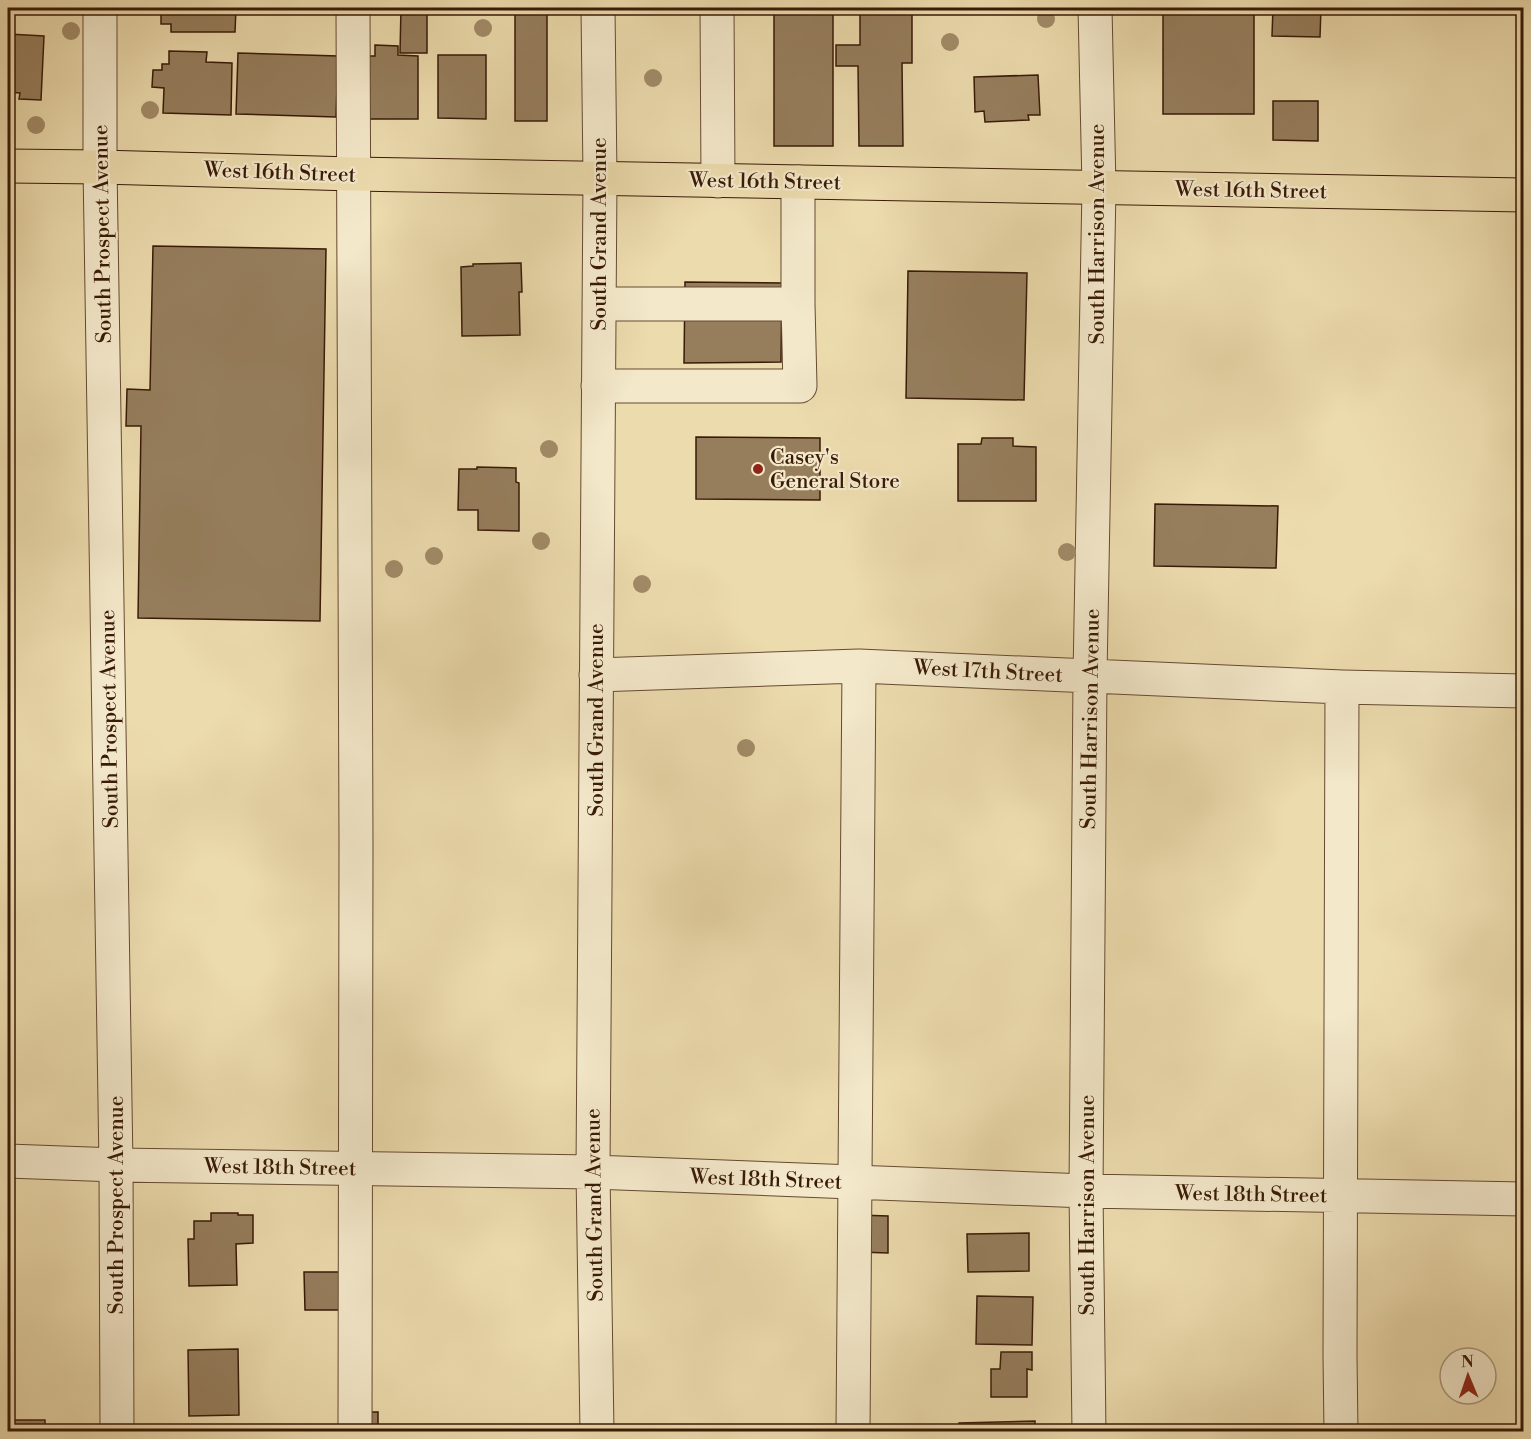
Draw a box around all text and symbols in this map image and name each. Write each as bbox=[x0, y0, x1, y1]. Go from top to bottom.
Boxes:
street label: South Prospect Avenue bbox=[88, 124, 118, 344]
street label: South Harrison Avenue bbox=[1085, 124, 1111, 344]
street label: South Grand Avenue bbox=[587, 137, 613, 331]
street label: West 16th Street bbox=[203, 157, 357, 189]
street label: West 16th Street bbox=[688, 168, 842, 196]
street label: West 16th Street bbox=[1174, 177, 1328, 205]
place label: Casey's General Store bbox=[770, 445, 900, 495]
marker: Casey's General Store bbox=[751, 462, 765, 476]
street label: South Harrison Avenue bbox=[1076, 608, 1106, 830]
street label: South Prospect Avenue bbox=[95, 609, 125, 829]
street label: South Grand Avenue bbox=[584, 623, 610, 817]
street label: West 17th Street bbox=[912, 655, 1064, 689]
street label: South Harrison Avenue bbox=[1075, 1095, 1101, 1315]
street label: South Prospect Avenue bbox=[104, 1096, 130, 1314]
street label: South Grand Avenue bbox=[580, 1108, 610, 1302]
street label: West 18th Street bbox=[203, 1154, 357, 1182]
street label: West 18th Street bbox=[688, 1164, 843, 1196]
street label: West 18th Street bbox=[1174, 1181, 1328, 1209]
north arrow bbox=[1438, 1346, 1498, 1406]
text: N bbox=[1461, 1352, 1475, 1372]

